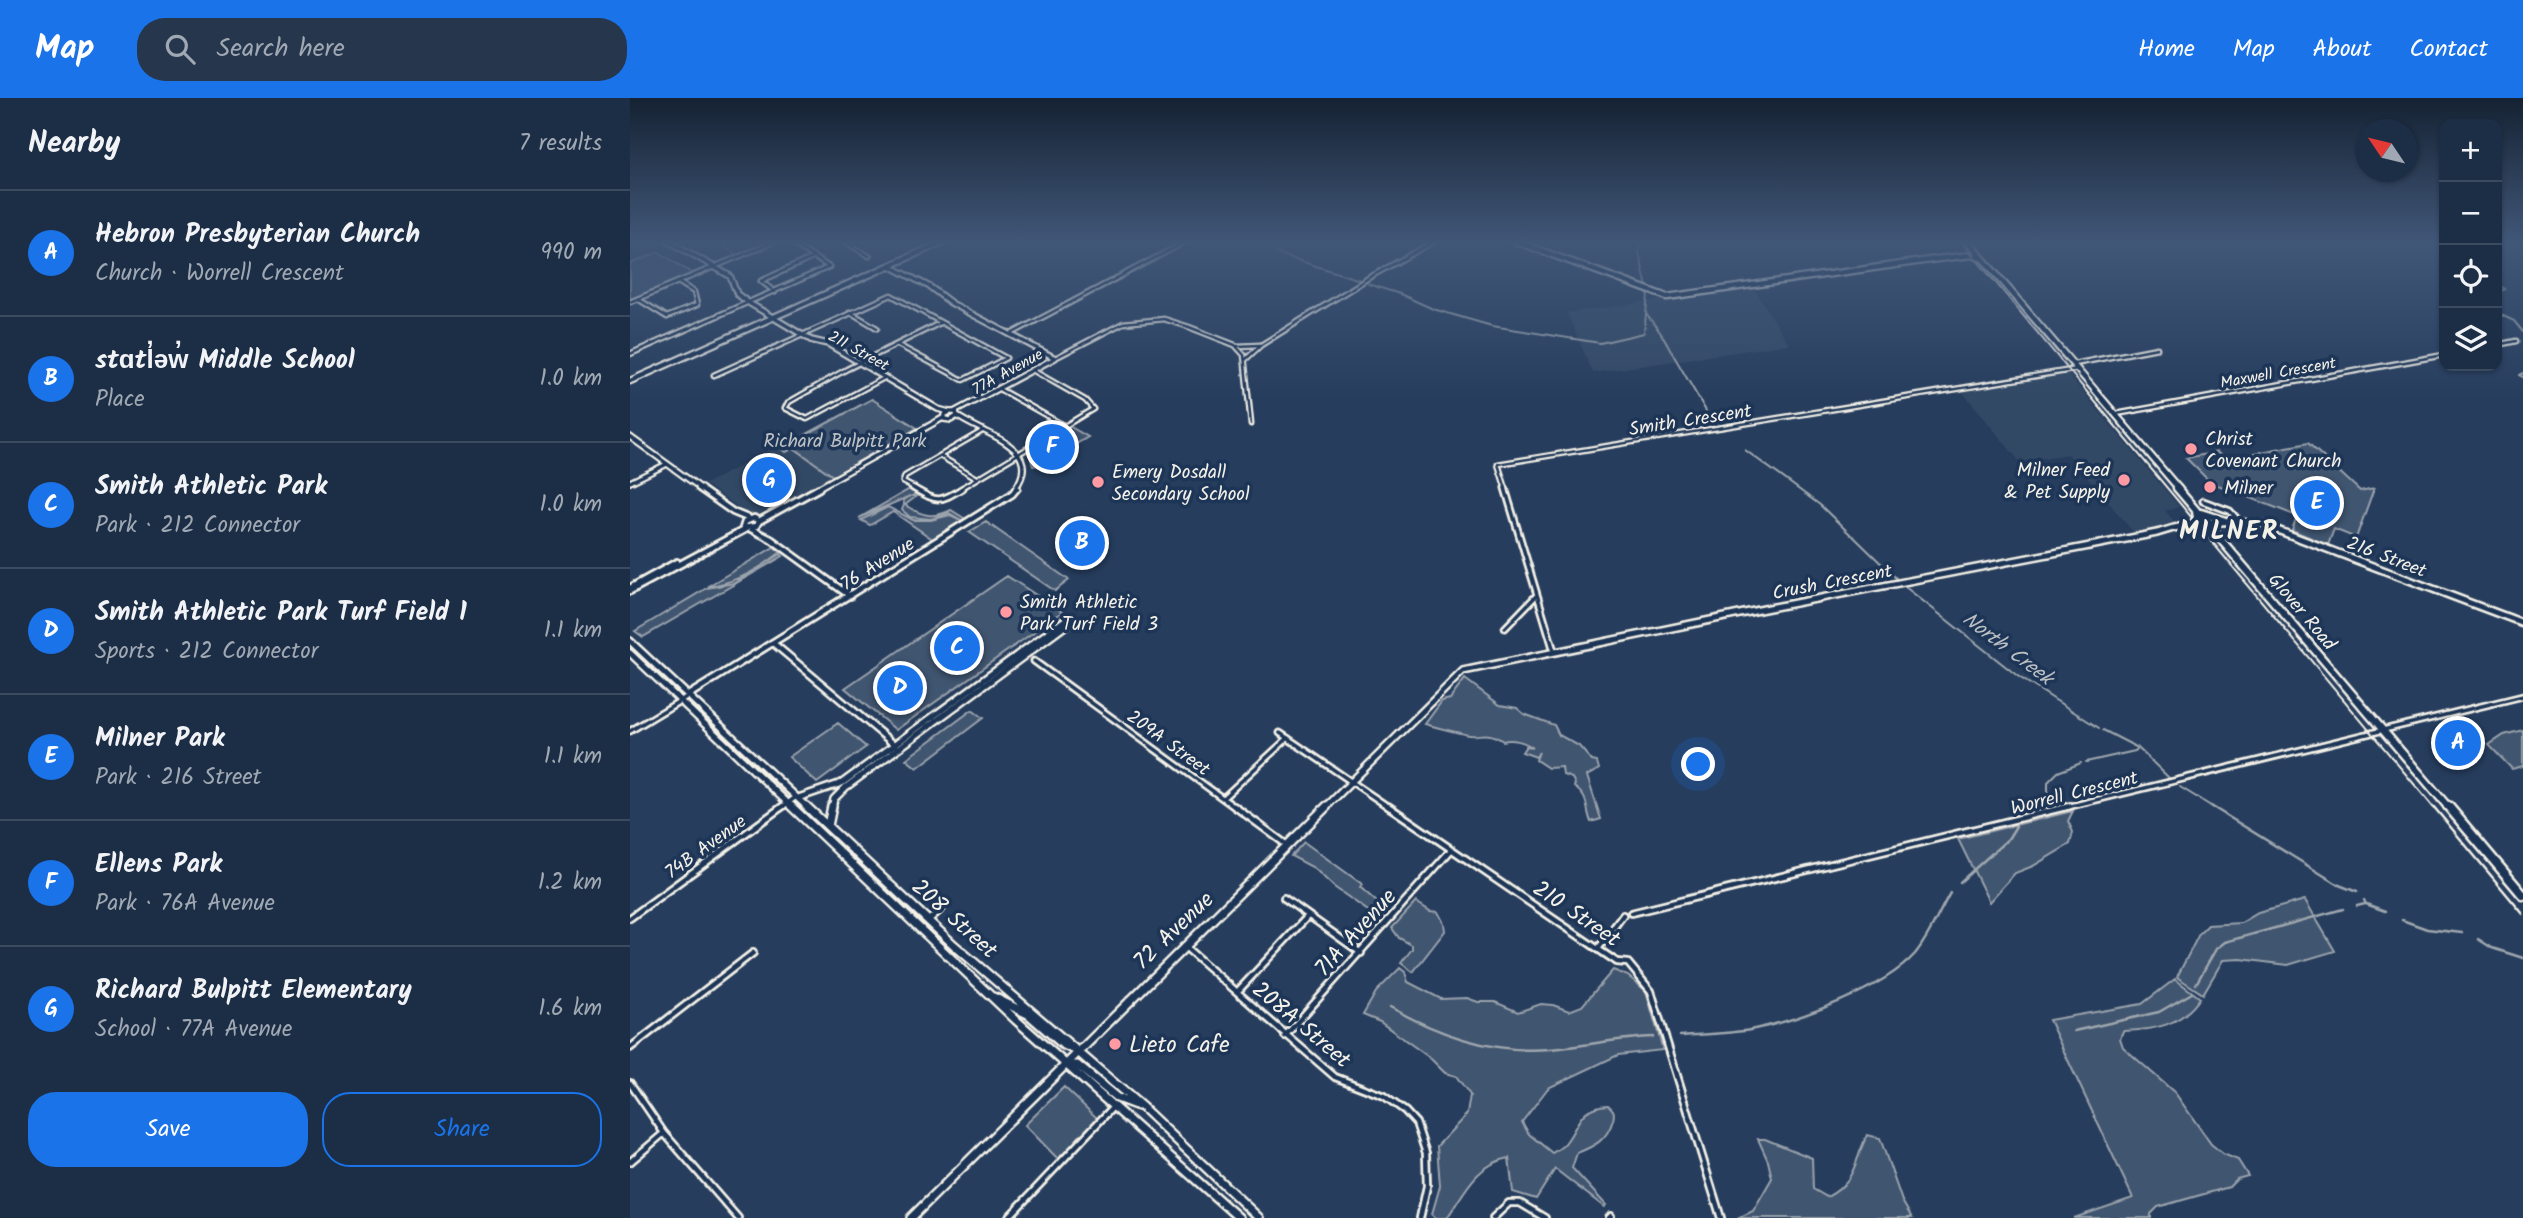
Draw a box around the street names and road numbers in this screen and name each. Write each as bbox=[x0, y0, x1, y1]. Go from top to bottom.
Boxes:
street label: 211 Street bbox=[823, 324, 894, 379]
street label: 77A Avenue bbox=[968, 342, 1048, 402]
street label: Maxwell Crescent bbox=[2218, 351, 2339, 396]
street label: Smith Crescent bbox=[1627, 396, 1754, 445]
street label: 216 Street bbox=[2342, 529, 2431, 587]
street label: 76 Avenue bbox=[835, 530, 922, 599]
street label: Crush Crescent bbox=[1770, 557, 1896, 609]
street label: Glover Road bbox=[2260, 567, 2343, 658]
street label: 209A Street bbox=[1120, 703, 1216, 785]
street label: Worrell Crescent bbox=[2008, 763, 2142, 824]
street label: 74B Avenue bbox=[659, 807, 754, 888]
street label: 208 Street bbox=[902, 871, 1006, 969]
street label: 210 Street bbox=[1525, 872, 1628, 958]
street label: 71A Avenue bbox=[1307, 881, 1406, 986]
street label: 72 Avenue bbox=[1126, 883, 1223, 979]
street label: 208A Street bbox=[1243, 973, 1359, 1079]

